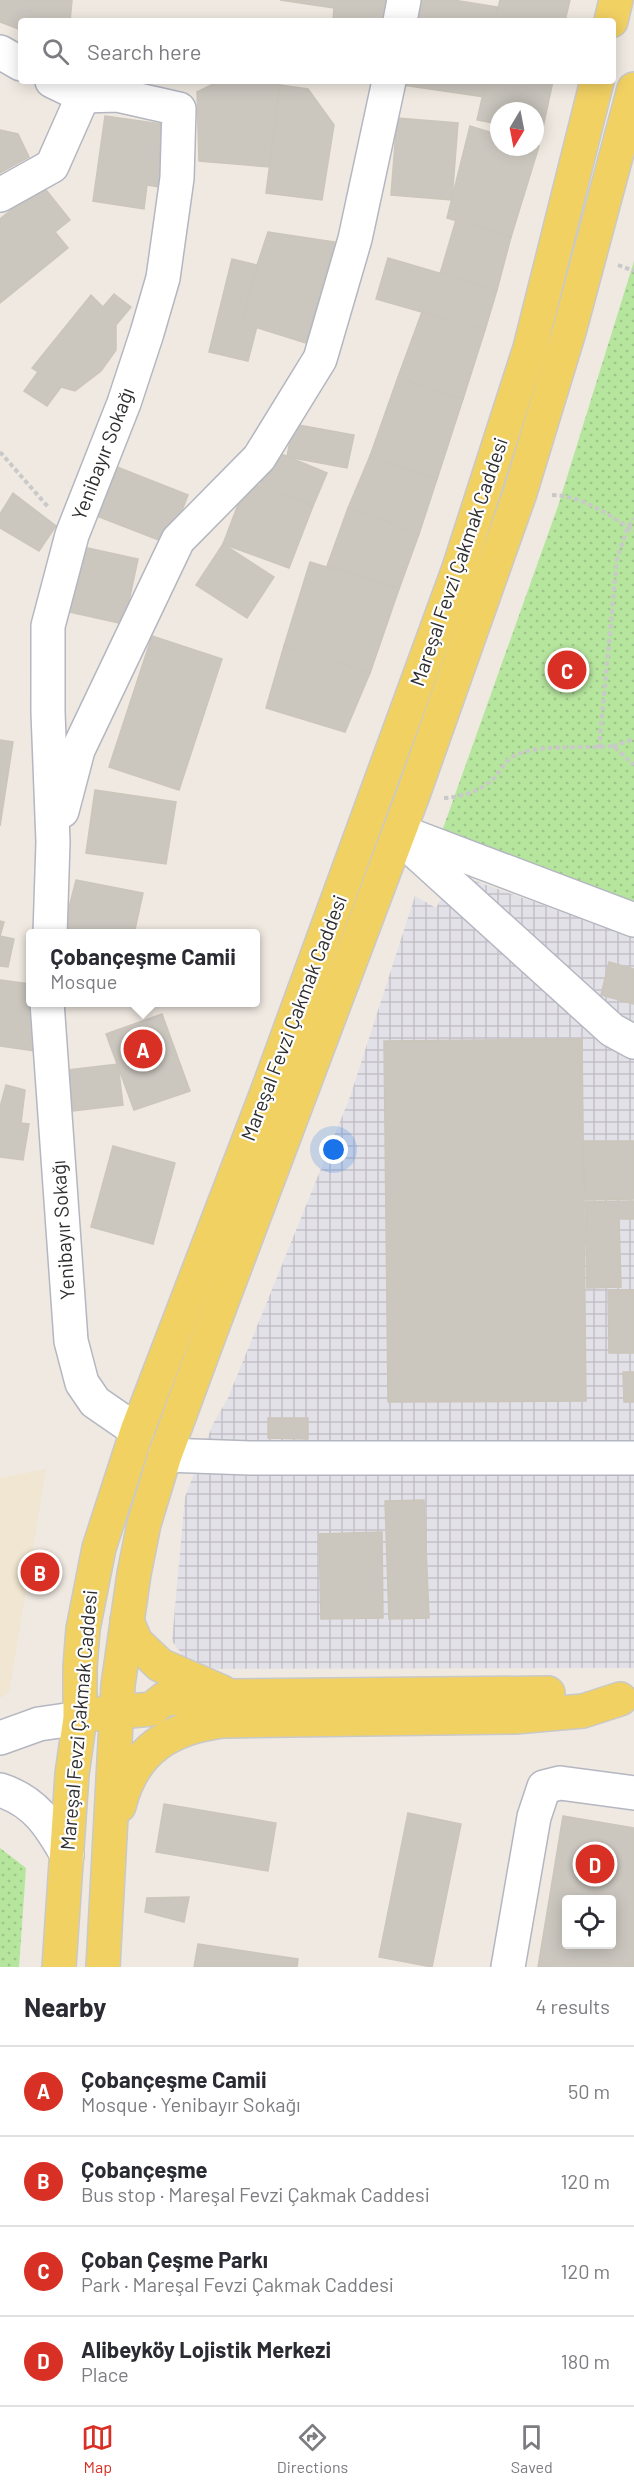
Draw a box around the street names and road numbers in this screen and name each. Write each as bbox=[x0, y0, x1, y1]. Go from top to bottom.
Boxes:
street label: Yenibayır Sokağı bbox=[66, 384, 138, 523]
street label: Mareşal Fevzi Çakmak Caddesi bbox=[404, 434, 512, 689]
street label: Mareşal Fevzi Çakmak Caddesi bbox=[235, 891, 351, 1144]
street label: Yenibayır Sokağı bbox=[45, 1159, 79, 1301]
street label: Mareşal Fevzi Çakmak Caddesi bbox=[55, 1589, 101, 1851]

